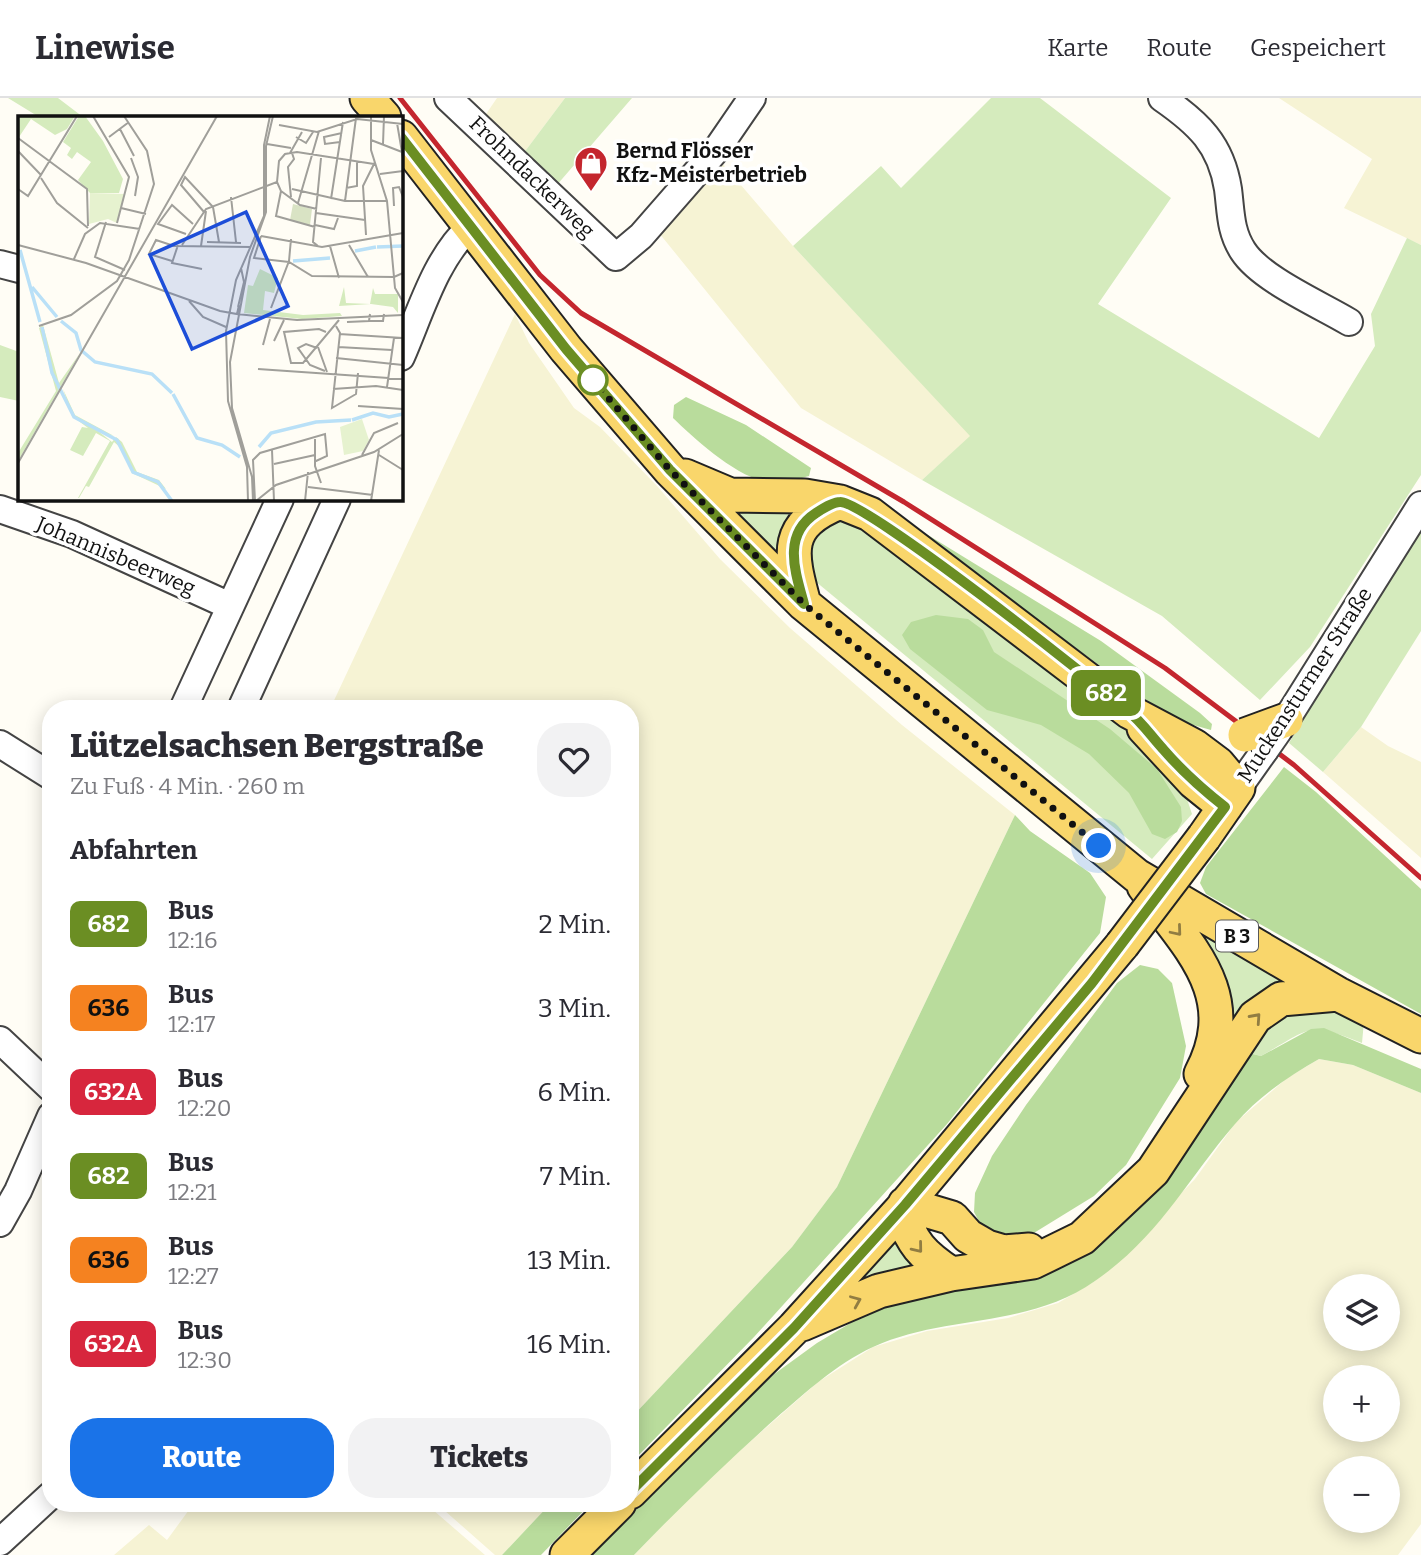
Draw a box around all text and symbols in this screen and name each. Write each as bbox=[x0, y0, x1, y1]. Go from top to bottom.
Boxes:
text: Linewise bbox=[35, 28, 175, 68]
text: Karte bbox=[1047, 34, 1109, 62]
text: Route bbox=[1147, 34, 1212, 62]
text: Gespeichert bbox=[1250, 34, 1386, 62]
street label: Frohndackerweg bbox=[464, 111, 600, 244]
inset map bbox=[18, 116, 402, 500]
place label: Bernd Flösser Kfz-Meisterbetrieb bbox=[616, 138, 807, 188]
shop icon: Bernd Flösser Kfz-Meisterbetrieb bbox=[572, 144, 610, 193]
unlabelled marker bbox=[578, 365, 608, 395]
street label: Johannisbeerweg bbox=[32, 510, 200, 601]
street label: Muckensturmer Straße bbox=[1232, 582, 1378, 788]
line badge: 682 bbox=[1066, 670, 1146, 716]
text: 682 bbox=[1085, 679, 1127, 707]
button: heart bbox=[537, 723, 611, 797]
text: Lützelsachsen Bergstraße bbox=[70, 726, 484, 766]
text: Zu Fuß · 4 Min. · 260 m bbox=[70, 772, 305, 800]
your location bbox=[1081, 828, 1116, 863]
text: Abfahrten bbox=[70, 835, 197, 866]
text: Bus bbox=[168, 895, 214, 926]
text: 2 Min. bbox=[539, 909, 611, 940]
text: 682 bbox=[87, 910, 130, 938]
road number: B 3 bbox=[1216, 920, 1258, 951]
one-way arrow bbox=[1169, 922, 1181, 935]
text: 12:16 bbox=[168, 926, 218, 954]
text: Bus bbox=[168, 979, 214, 1010]
text: 3 Min. bbox=[538, 993, 611, 1024]
text: 636 bbox=[87, 994, 130, 1022]
text: 12:17 bbox=[168, 1010, 215, 1038]
one-way arrow bbox=[1248, 1013, 1260, 1026]
text: Bus bbox=[177, 1063, 223, 1094]
text: 6 Min. bbox=[538, 1077, 611, 1108]
text: 632A bbox=[84, 1078, 142, 1106]
text: 12:20 bbox=[177, 1094, 231, 1122]
text: Bus bbox=[168, 1147, 214, 1178]
text: 7 Min. bbox=[540, 1161, 611, 1192]
text: 682 bbox=[87, 1162, 130, 1190]
text: 12:21 bbox=[168, 1178, 217, 1206]
text: Bus bbox=[168, 1231, 214, 1262]
one-way arrow bbox=[910, 1240, 923, 1252]
text: 13 Min. bbox=[527, 1245, 611, 1276]
text: 636 bbox=[87, 1246, 130, 1274]
text: 12:27 bbox=[168, 1262, 219, 1290]
map controls bbox=[1323, 1274, 1400, 1533]
button: layers bbox=[1323, 1274, 1400, 1351]
one-way arrow bbox=[849, 1295, 862, 1309]
text: Bus bbox=[177, 1315, 223, 1346]
text: 16 Min. bbox=[527, 1329, 611, 1360]
text: 632A bbox=[84, 1330, 142, 1358]
text: 12:30 bbox=[177, 1346, 232, 1374]
button: + bbox=[1323, 1365, 1400, 1442]
button: Route bbox=[70, 1418, 334, 1498]
button: Tickets bbox=[348, 1418, 611, 1498]
button: − bbox=[1323, 1456, 1400, 1533]

